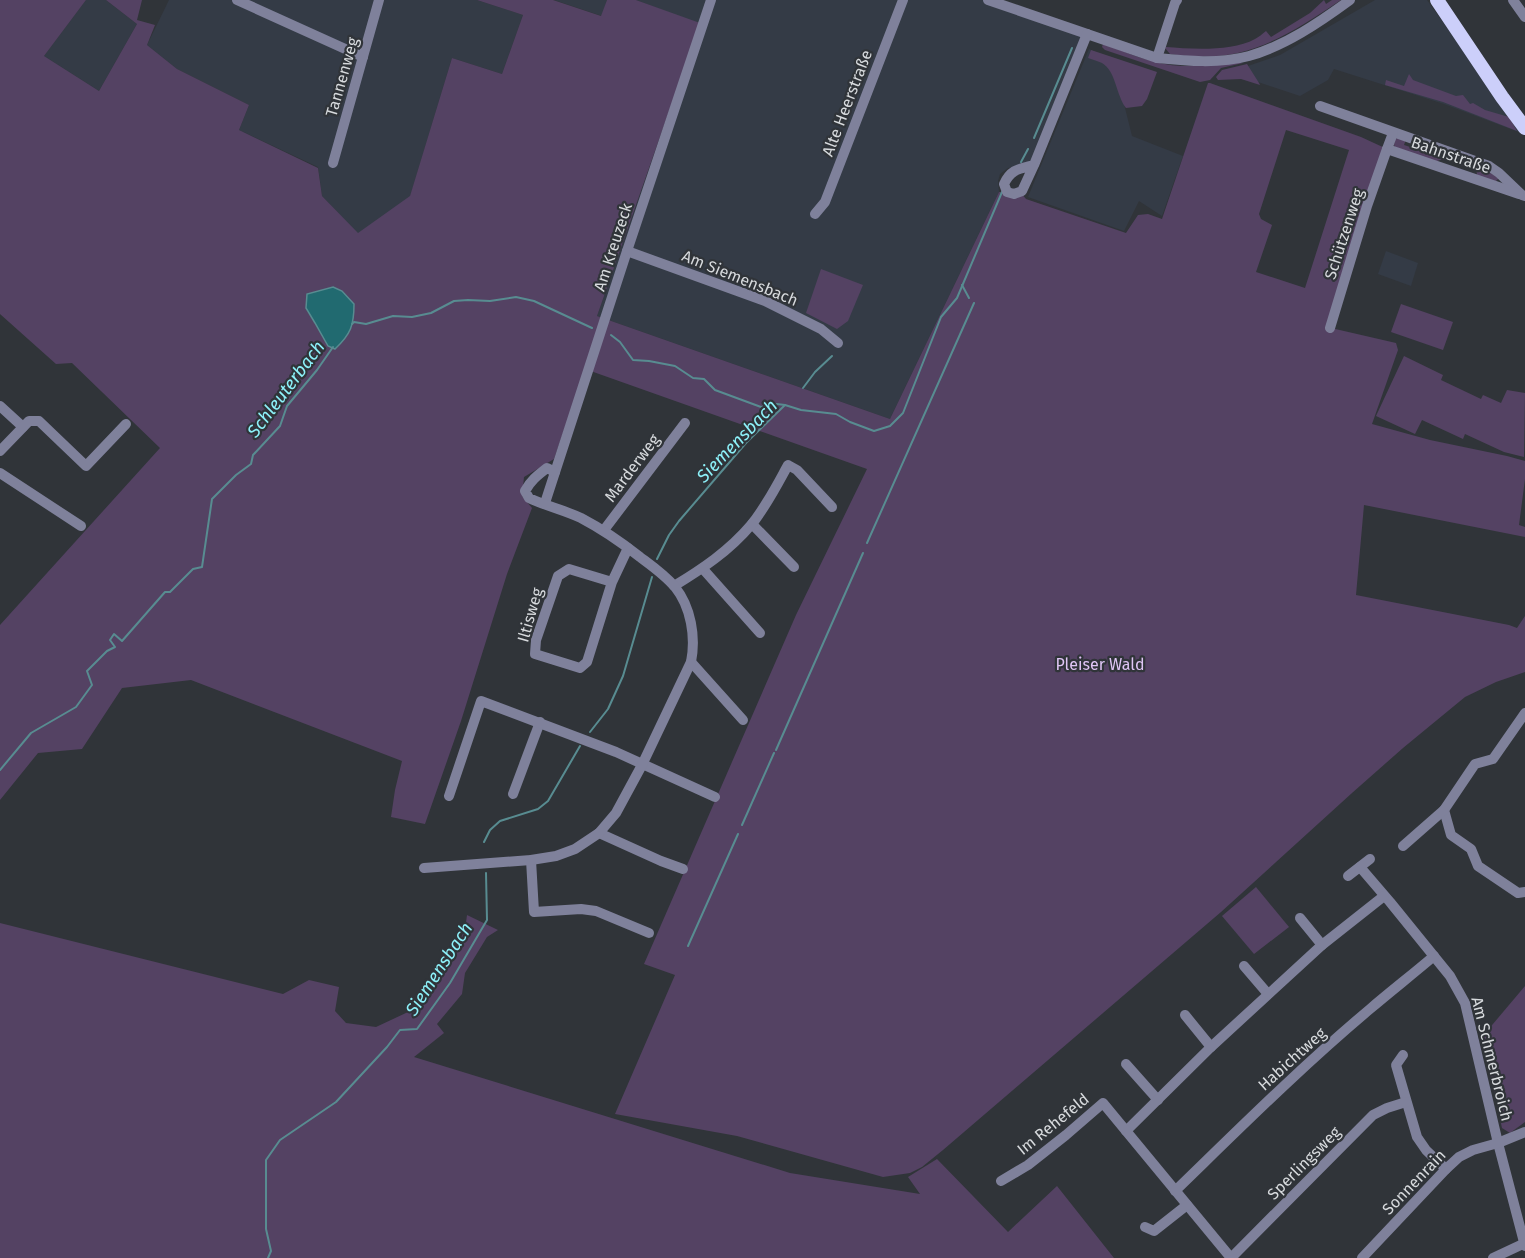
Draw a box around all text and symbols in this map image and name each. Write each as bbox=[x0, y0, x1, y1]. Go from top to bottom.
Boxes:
street label: Tannenweg bbox=[322, 35, 363, 119]
street label: Alte Heerstraße bbox=[818, 47, 876, 159]
street label: Bahnstraße bbox=[1409, 133, 1493, 177]
street label: Schützenweg bbox=[1320, 186, 1368, 282]
street label: Am Kreuzeck bbox=[590, 200, 636, 294]
street label: Am Siemensbach bbox=[679, 246, 801, 310]
water label: Schleuterbach bbox=[242, 336, 329, 442]
water label: Siemensbach bbox=[691, 395, 782, 488]
street label: Marderweg bbox=[600, 430, 664, 506]
street label: Iltisweg bbox=[513, 585, 547, 644]
park label: Pleiser Wald bbox=[1055, 655, 1145, 674]
water label: Siemensbach bbox=[400, 918, 477, 1021]
street label: Am Schmerbroich bbox=[1467, 995, 1517, 1123]
street label: Habichtweg bbox=[1254, 1023, 1330, 1094]
street label: Im Rehefeld bbox=[1013, 1089, 1093, 1159]
street label: Sperlingsweg bbox=[1263, 1122, 1345, 1204]
street label: Sonnenrain bbox=[1378, 1146, 1450, 1218]

